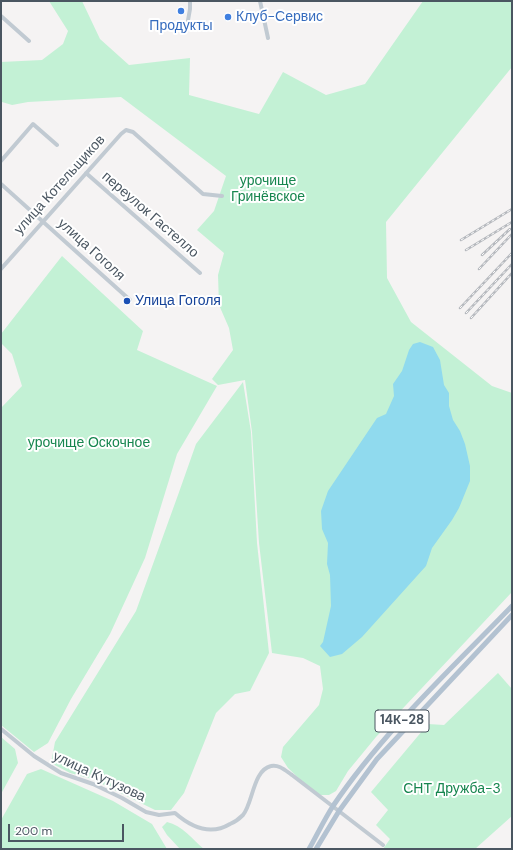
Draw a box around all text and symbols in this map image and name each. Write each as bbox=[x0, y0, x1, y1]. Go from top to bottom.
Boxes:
marker: Продукты bbox=[176, 6, 186, 16]
place label: Клуб-Сервис bbox=[236, 9, 323, 25]
marker: Клуб-Сервис bbox=[223, 12, 233, 22]
place label: Продукты bbox=[149, 18, 213, 34]
street label: улица Котельщиков bbox=[11, 132, 109, 238]
street label: переулок Гастелло bbox=[98, 168, 202, 262]
park label: урочище Гринёвское bbox=[231, 173, 305, 206]
street label: улица Гоголя bbox=[54, 215, 128, 285]
place label: Улица Гоголя bbox=[135, 293, 221, 309]
marker: Улица Гоголя bbox=[122, 296, 132, 306]
park label: урочище Оскочное bbox=[28, 435, 150, 451]
road number: 14К-28 bbox=[375, 710, 429, 732]
street label: улица Кутузова bbox=[50, 748, 148, 806]
park label: СНТ Дружба-3 bbox=[403, 781, 501, 797]
scale bar bbox=[10, 816, 126, 842]
text: 200 m bbox=[15, 823, 52, 839]

